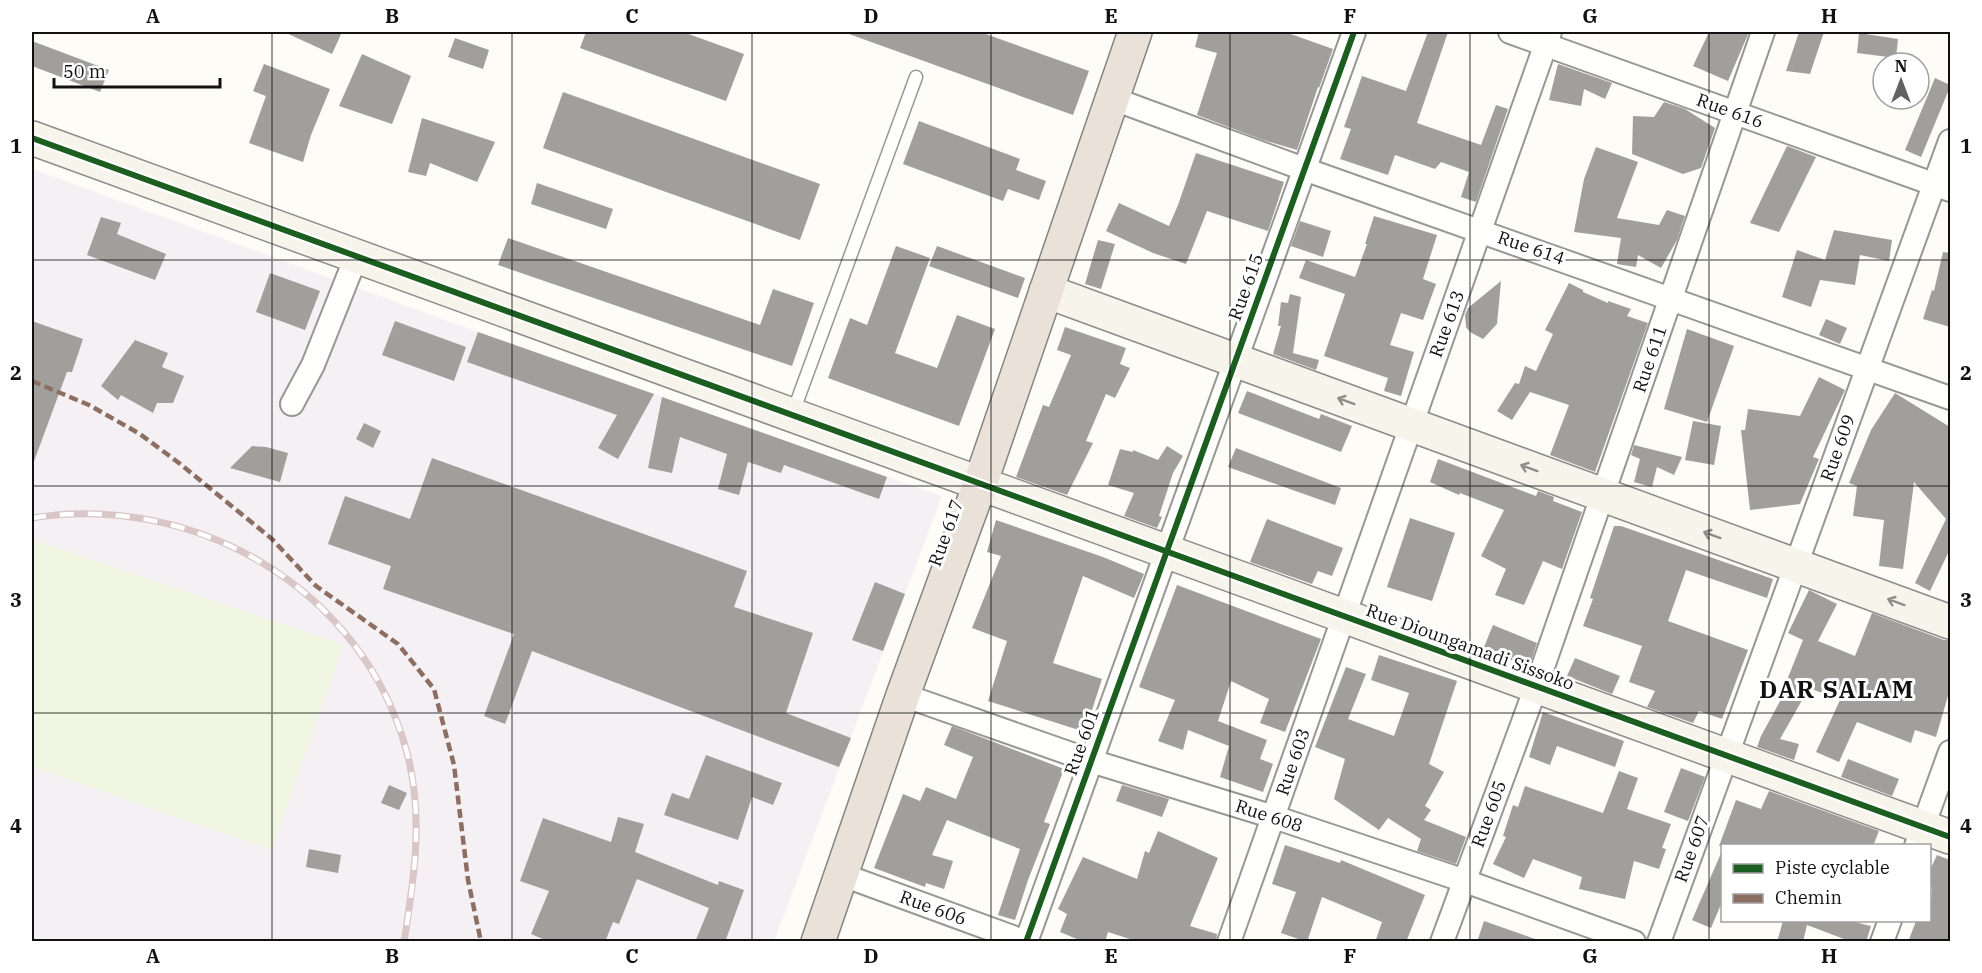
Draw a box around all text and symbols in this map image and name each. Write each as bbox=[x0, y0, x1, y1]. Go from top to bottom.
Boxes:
text: A bbox=[146, 2, 160, 29]
text: B bbox=[385, 2, 399, 29]
text: C bbox=[625, 2, 639, 29]
text: D bbox=[863, 2, 879, 29]
text: E bbox=[1104, 2, 1118, 29]
text: F bbox=[1344, 2, 1356, 29]
text: G bbox=[1582, 2, 1598, 29]
text: H bbox=[1821, 2, 1837, 29]
scale bar bbox=[54, 51, 220, 89]
north arrow bbox=[1871, 51, 1931, 111]
text: N bbox=[1895, 56, 1907, 76]
text: 50 m bbox=[63, 60, 106, 83]
street label: Rue 616 bbox=[1694, 88, 1767, 133]
text: 1 bbox=[10, 132, 22, 159]
text: 1 bbox=[1960, 132, 1972, 159]
street label: Rue 614 bbox=[1495, 225, 1568, 270]
street label: Rue 615 bbox=[1223, 250, 1268, 323]
street label: Rue 613 bbox=[1424, 287, 1469, 360]
street label: Rue 611 bbox=[1627, 322, 1672, 395]
text: 2 bbox=[10, 359, 22, 386]
text: 2 bbox=[1960, 359, 1972, 386]
one-way arrow bbox=[1337, 394, 1356, 405]
street label: Rue 609 bbox=[1815, 411, 1860, 484]
one-way arrow bbox=[1520, 461, 1539, 472]
street label: Rue 617 bbox=[923, 496, 968, 569]
one-way arrow bbox=[1704, 528, 1722, 539]
text: 3 bbox=[10, 586, 22, 613]
text: 3 bbox=[1960, 586, 1972, 613]
one-way arrow bbox=[1887, 595, 1905, 606]
street label: Rue Dioungamadi Sissoko bbox=[1363, 598, 1577, 695]
district label: DAR SALAM bbox=[1759, 673, 1915, 705]
street label: Rue 601 bbox=[1059, 705, 1104, 778]
street label: Rue 603 bbox=[1270, 725, 1315, 798]
street label: Rue 605 bbox=[1466, 777, 1511, 850]
street label: Rue 608 bbox=[1233, 794, 1306, 837]
text: 4 bbox=[10, 812, 22, 839]
street label: Rue 607 bbox=[1669, 812, 1714, 885]
text: 4 bbox=[1960, 812, 1972, 839]
legend bbox=[1721, 844, 1931, 922]
text: Piste cyclable bbox=[1775, 856, 1890, 879]
street label: Rue 606 bbox=[897, 885, 970, 930]
text: Chemin bbox=[1775, 886, 1842, 909]
text: A bbox=[146, 942, 160, 969]
text: B bbox=[385, 942, 399, 969]
text: C bbox=[625, 942, 639, 969]
text: D bbox=[863, 942, 879, 969]
text: E bbox=[1104, 942, 1118, 969]
text: F bbox=[1344, 942, 1356, 969]
text: G bbox=[1582, 942, 1598, 969]
text: H bbox=[1821, 942, 1837, 969]

